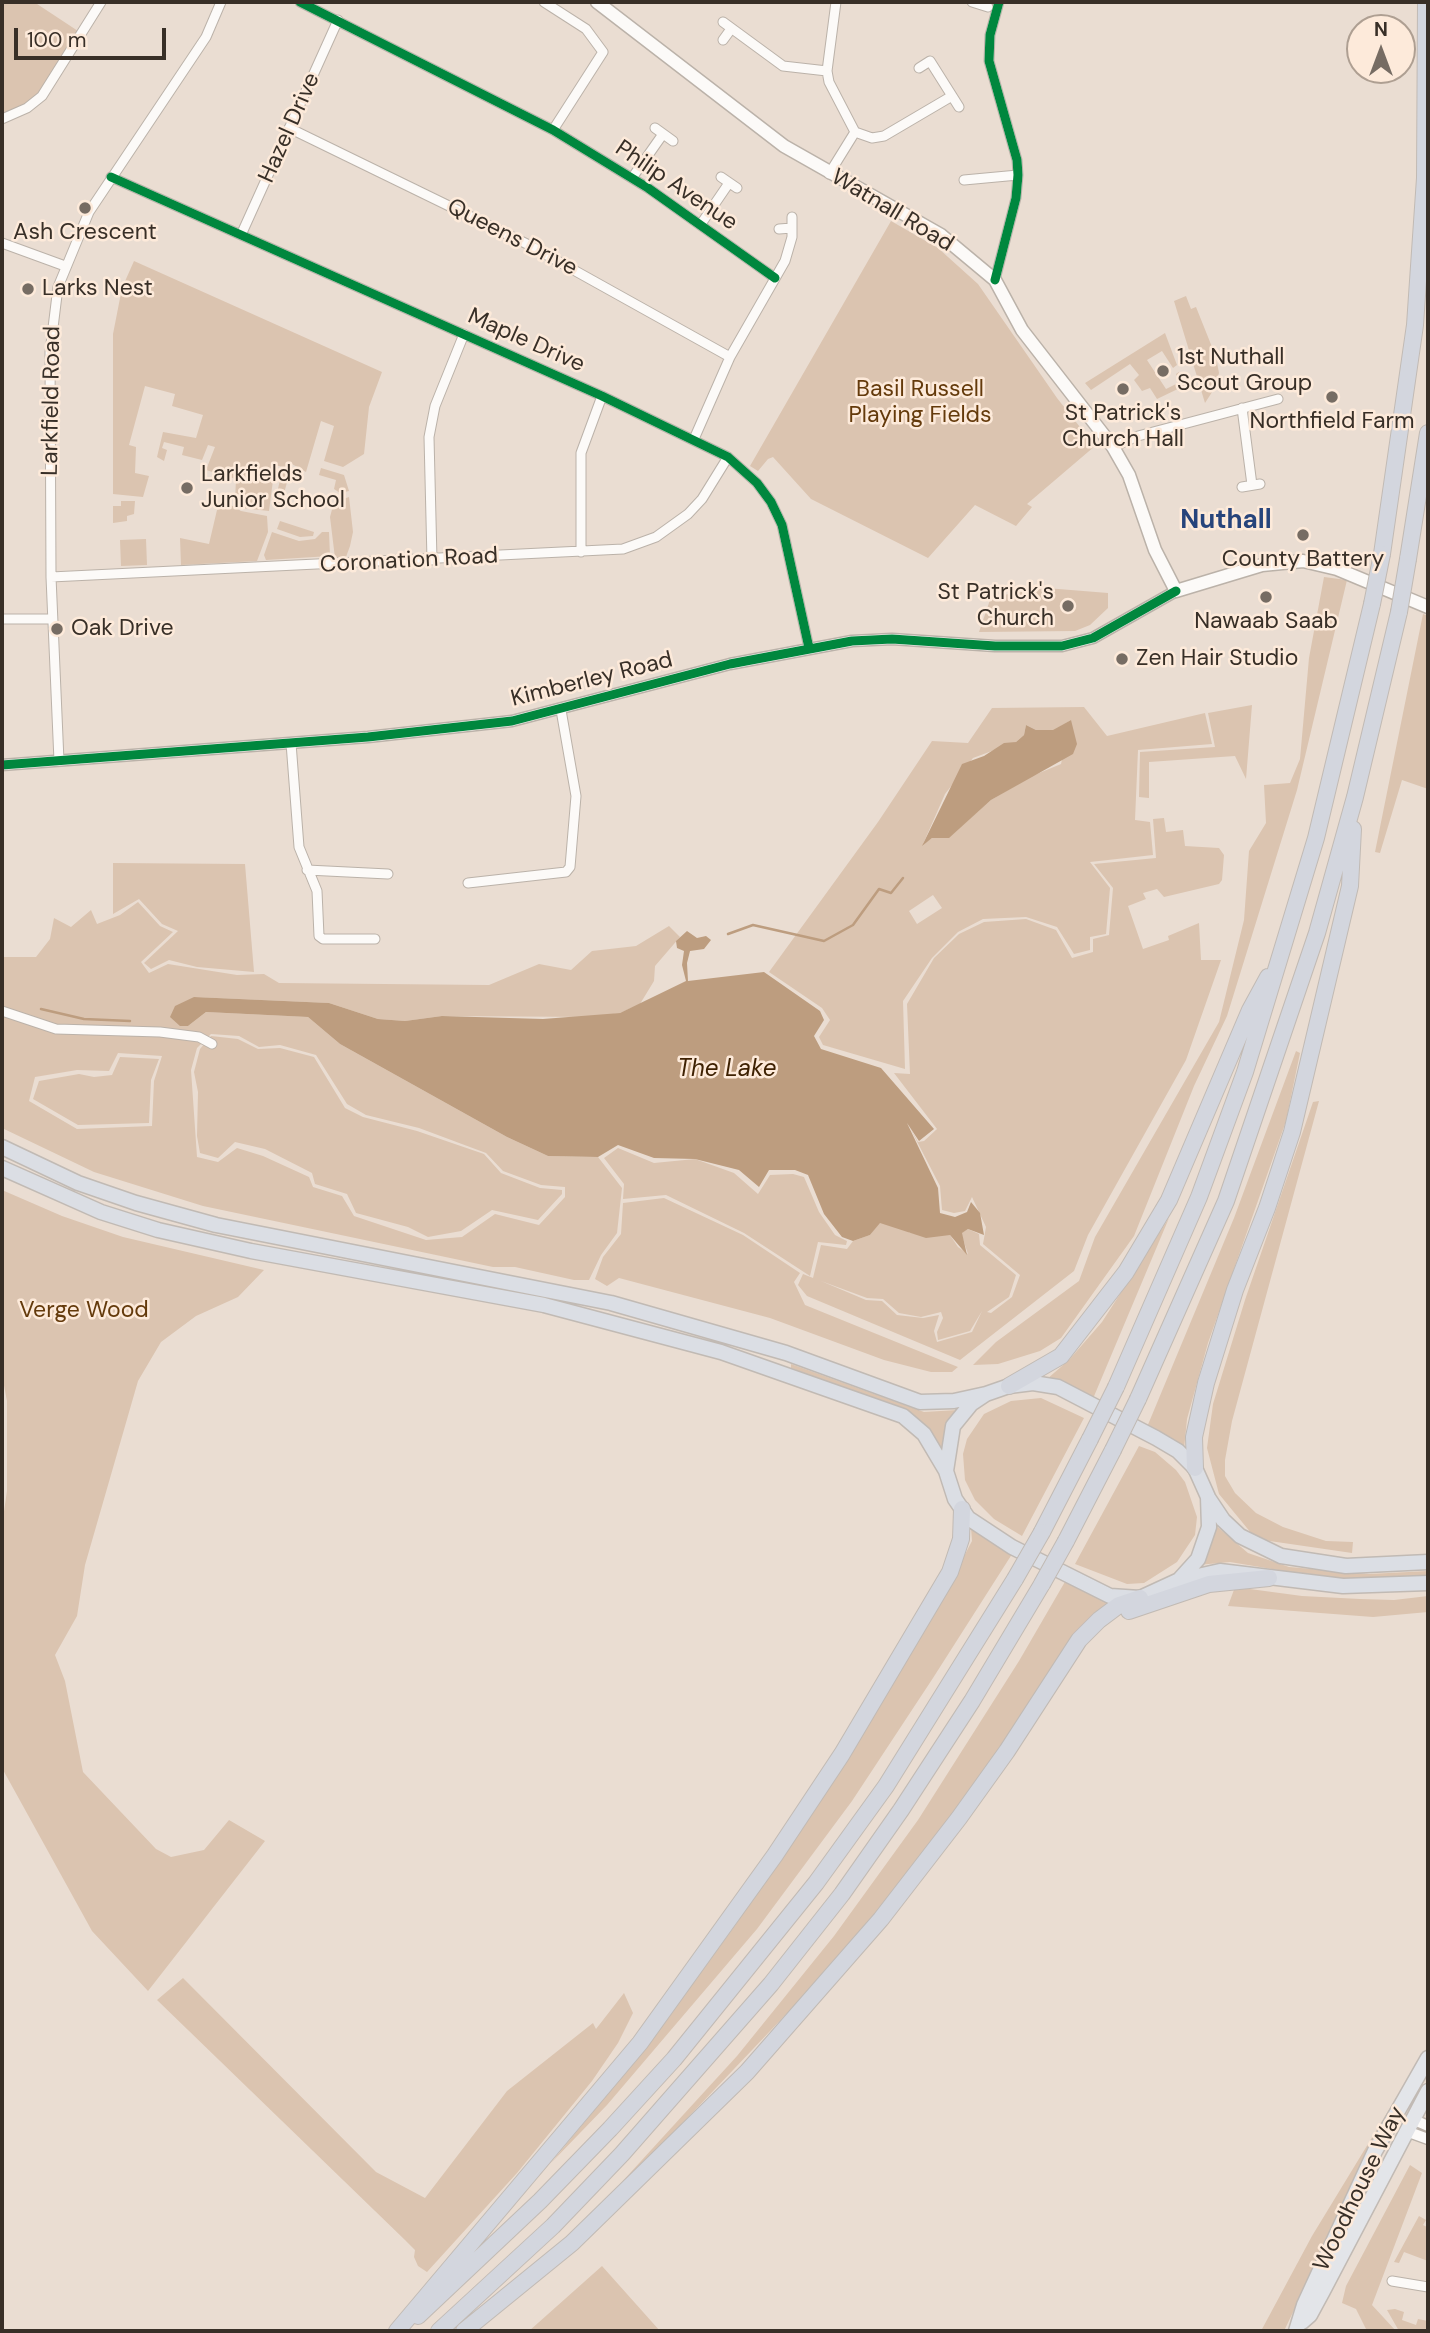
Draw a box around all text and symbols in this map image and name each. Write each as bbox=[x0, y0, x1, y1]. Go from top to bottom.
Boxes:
scale bar bbox=[18, 14, 170, 58]
north arrow bbox=[1346, 14, 1416, 84]
text: N bbox=[1374, 17, 1388, 42]
text: 100 m bbox=[27, 26, 87, 54]
street label: Hazel Drive bbox=[254, 69, 326, 187]
street label: Philip Avenue bbox=[610, 135, 742, 237]
street label: Watnall Road bbox=[826, 164, 958, 258]
street label: Queens Drive bbox=[442, 193, 582, 283]
marker: Ash Crescent bbox=[77, 200, 93, 216]
place label: Ash Crescent bbox=[13, 219, 157, 247]
place label: Larks Nest bbox=[42, 275, 153, 303]
marker: Larks Nest bbox=[20, 281, 36, 297]
street label: Maple Drive bbox=[463, 303, 589, 379]
street label: Larkfield Road bbox=[37, 326, 67, 476]
place label: 1st Nuthall Scout Group bbox=[1177, 344, 1312, 398]
marker: 1st Nuthall Scout Group bbox=[1155, 363, 1171, 379]
park label: Basil Russell Playing Fields bbox=[848, 376, 992, 430]
marker: St Patrick's Church Hall bbox=[1115, 381, 1131, 397]
marker: Northfield Farm bbox=[1324, 389, 1340, 405]
place label: St Patrick's Church Hall bbox=[1062, 400, 1184, 454]
place label: Northfield Farm bbox=[1249, 408, 1415, 436]
place label: Larkfields Junior School bbox=[201, 461, 345, 515]
marker: Larkfields Junior School bbox=[179, 480, 195, 496]
district label: Nuthall bbox=[1180, 505, 1272, 537]
marker: County Battery bbox=[1295, 527, 1311, 543]
street label: Coronation Road bbox=[319, 543, 499, 579]
place label: County Battery bbox=[1222, 546, 1384, 574]
place label: St Patrick's Church bbox=[938, 579, 1054, 633]
marker: Nawaab Saab bbox=[1258, 589, 1274, 605]
marker: St Patrick's Church bbox=[1060, 598, 1076, 614]
place label: Nawaab Saab bbox=[1194, 608, 1338, 636]
place label: Oak Drive bbox=[71, 615, 173, 643]
marker: Oak Drive bbox=[49, 621, 65, 637]
place label: Zen Hair Studio bbox=[1136, 645, 1298, 673]
street label: Kimberley Road bbox=[508, 647, 676, 713]
marker: Zen Hair Studio bbox=[1114, 651, 1130, 667]
water label: The Lake bbox=[677, 1056, 777, 1084]
park label: Verge Wood bbox=[19, 1297, 149, 1325]
street label: Woodhouse Way bbox=[1308, 2102, 1412, 2276]

